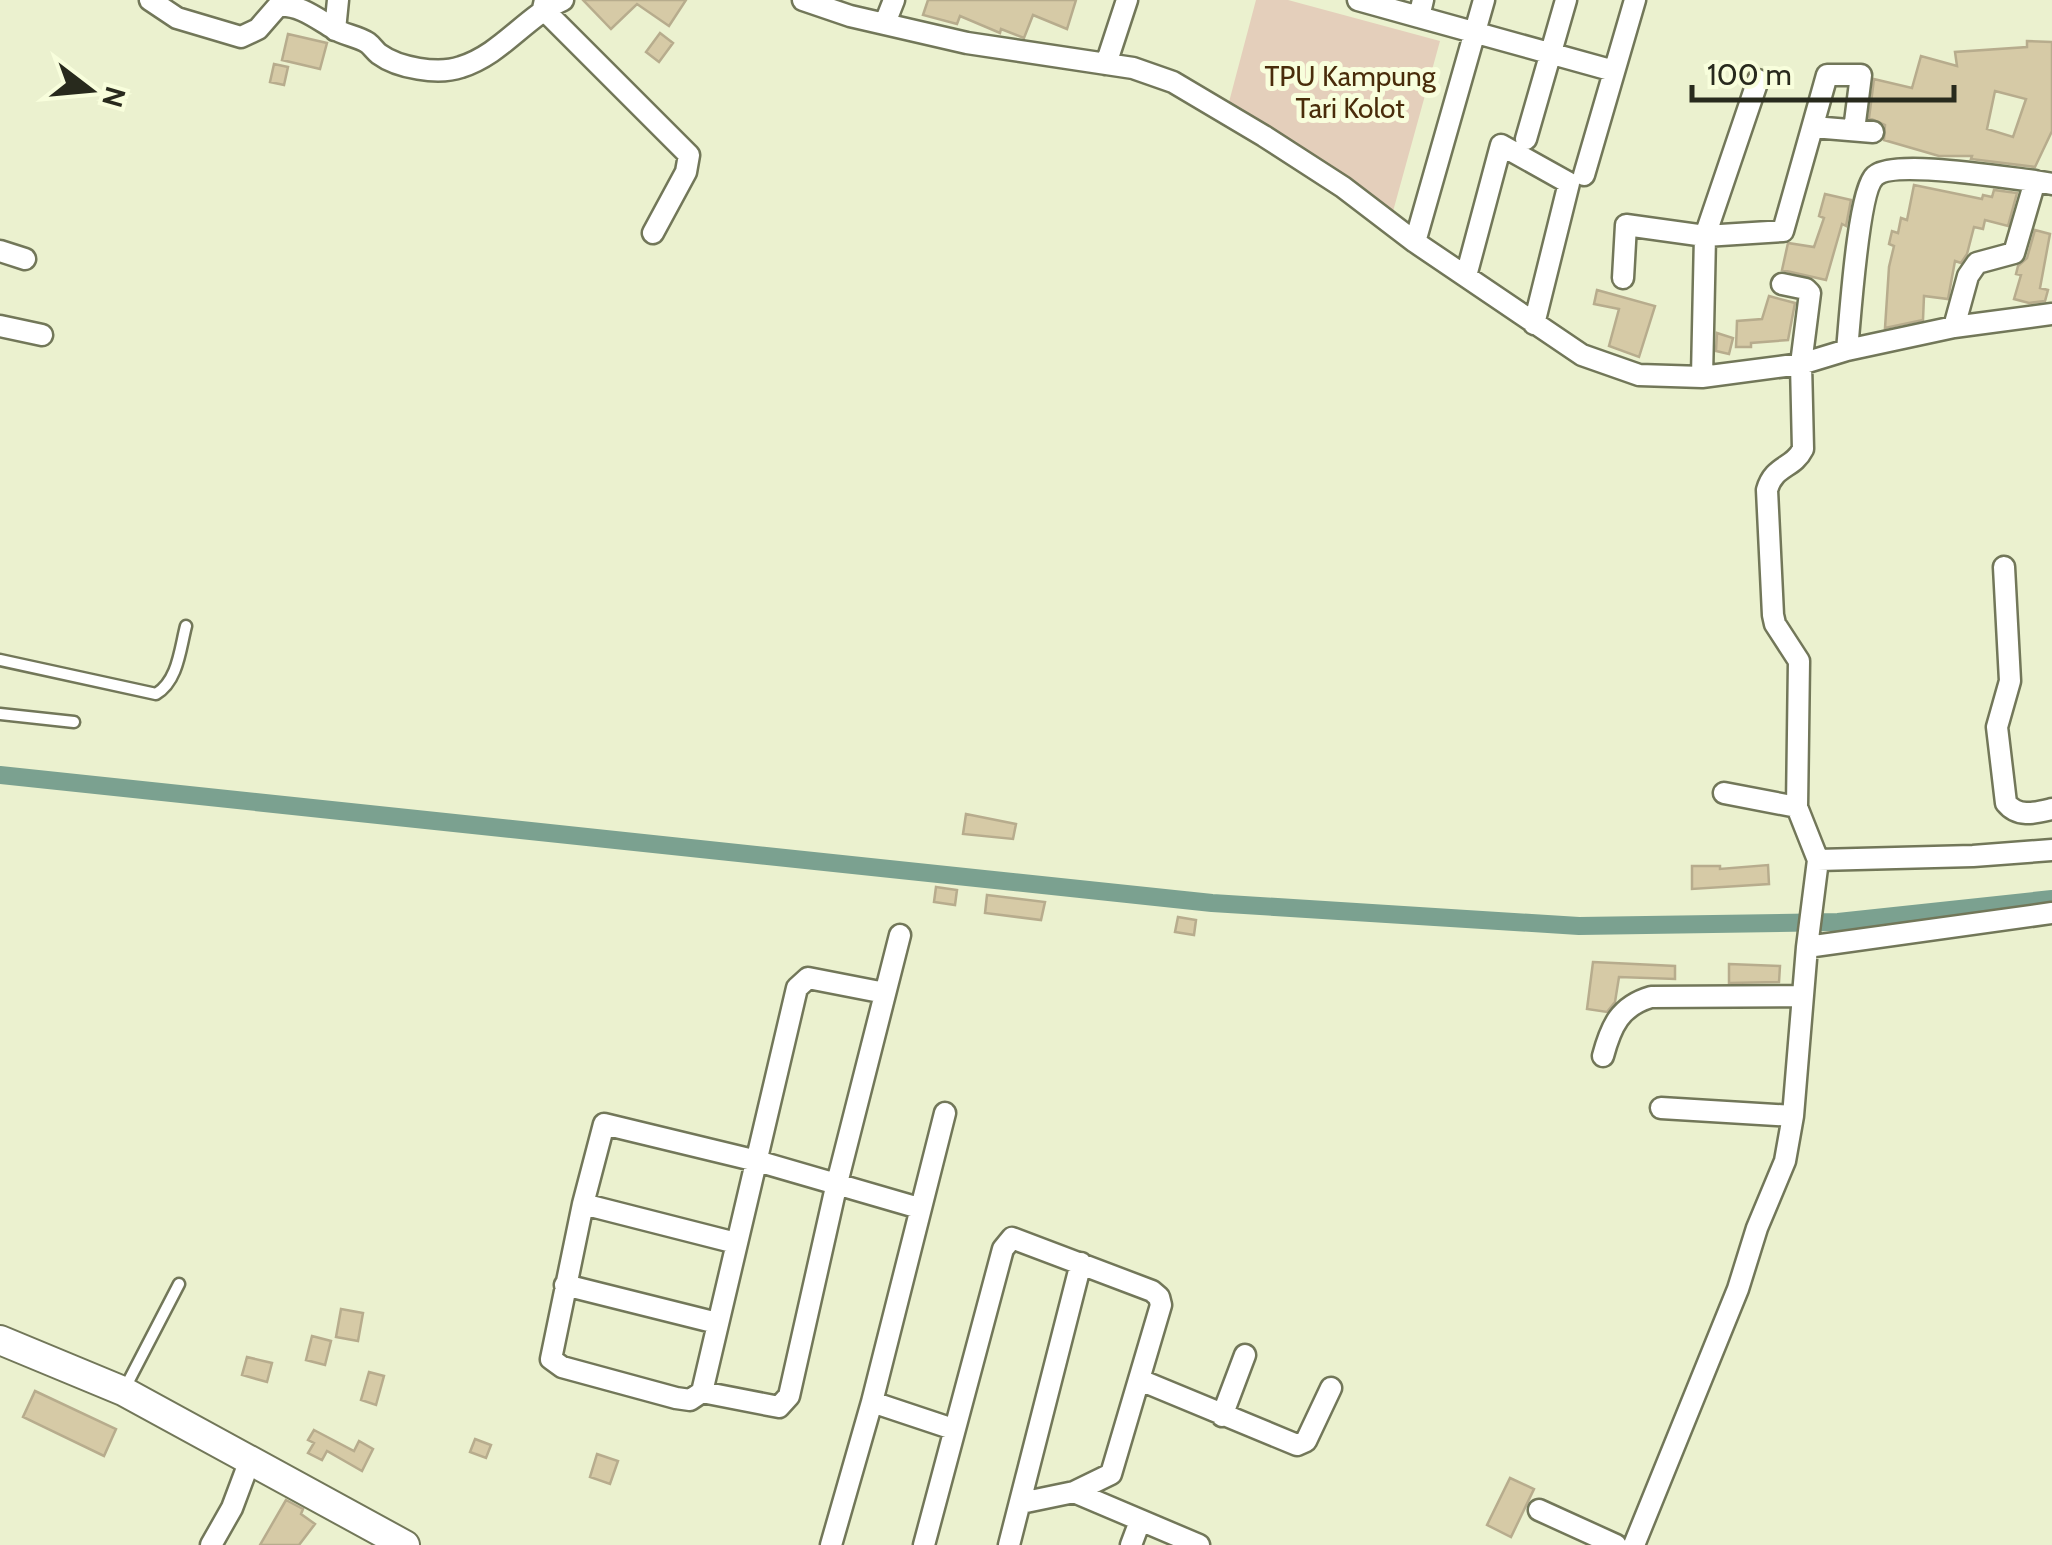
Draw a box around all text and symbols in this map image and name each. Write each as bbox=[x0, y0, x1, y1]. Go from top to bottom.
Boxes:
north arrow bbox=[40, 40, 140, 140]
scale bar bbox=[1692, 40, 1954, 102]
text: 100 m bbox=[1707, 56, 1792, 93]
park label: TPU Kampung Tari Kolot bbox=[1264, 59, 1437, 125]
text: N bbox=[95, 83, 133, 111]

